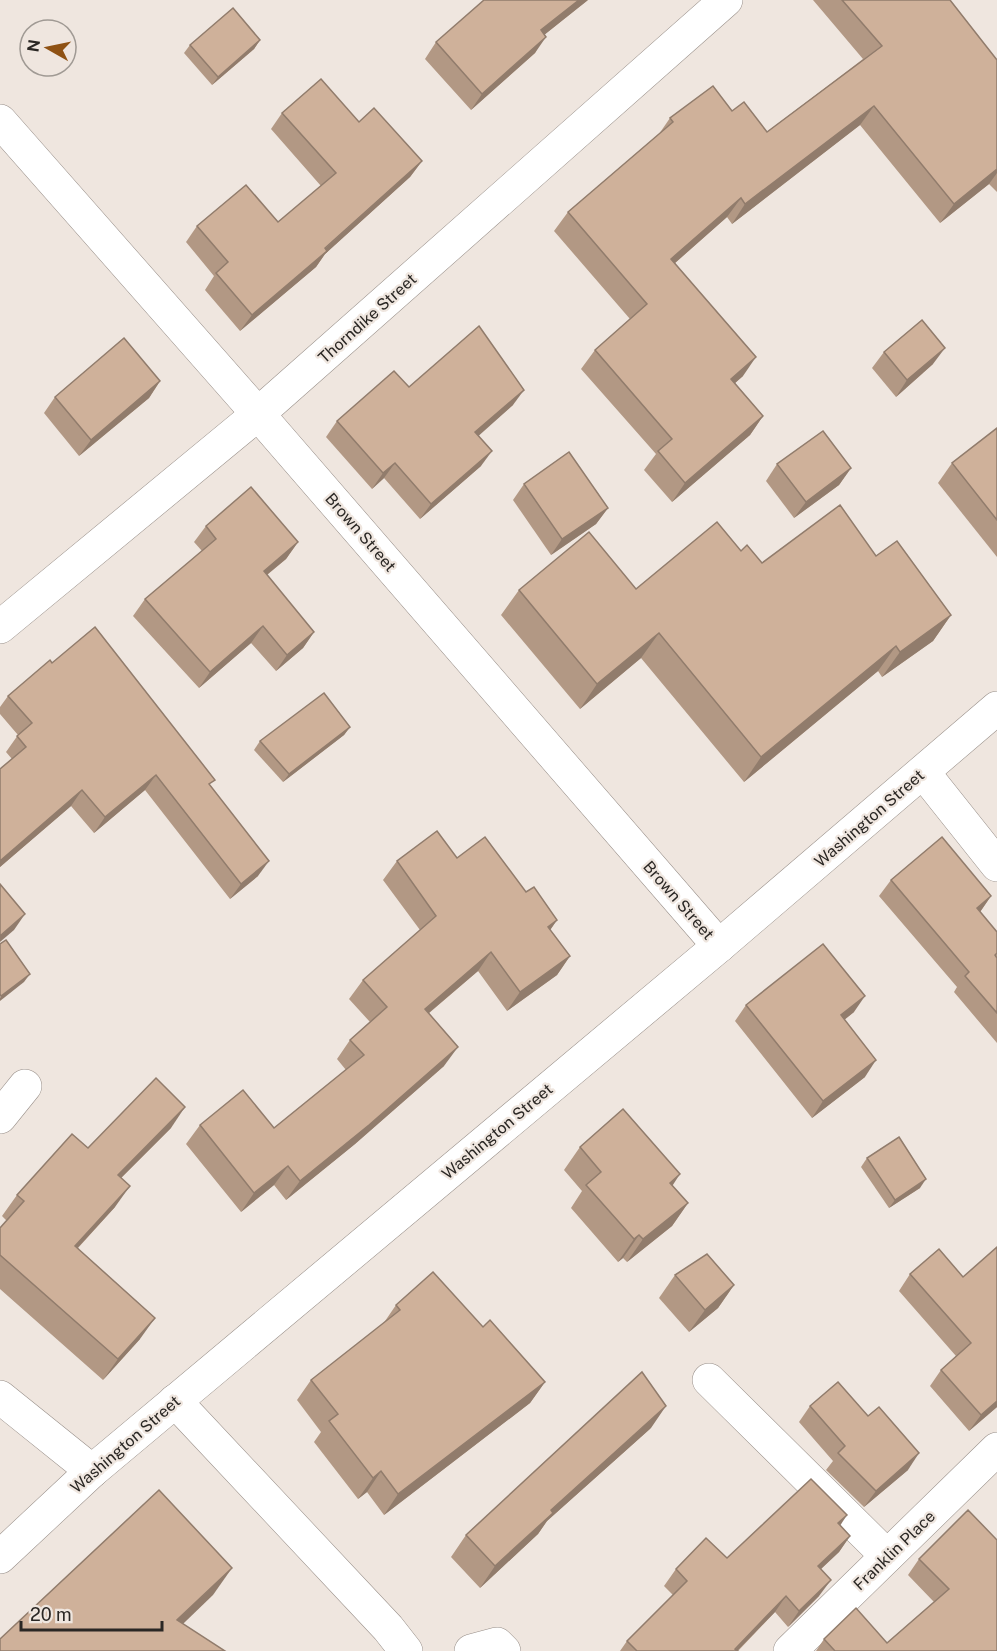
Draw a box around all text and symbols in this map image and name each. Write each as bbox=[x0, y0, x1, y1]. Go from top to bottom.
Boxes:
north arrow bbox=[18, 18, 78, 78]
text: N bbox=[23, 38, 44, 53]
street label: Thorndike Street bbox=[314, 269, 420, 367]
street label: Brown Street bbox=[321, 489, 400, 576]
street label: Washington Street bbox=[811, 766, 928, 871]
street label: Brown Street bbox=[639, 857, 718, 944]
street label: Washington Street bbox=[438, 1079, 557, 1183]
street label: Washington Street bbox=[67, 1392, 184, 1497]
street label: Franklin Place bbox=[850, 1507, 939, 1594]
scale bar bbox=[21, 1594, 162, 1632]
text: 20 m bbox=[30, 1604, 72, 1625]

